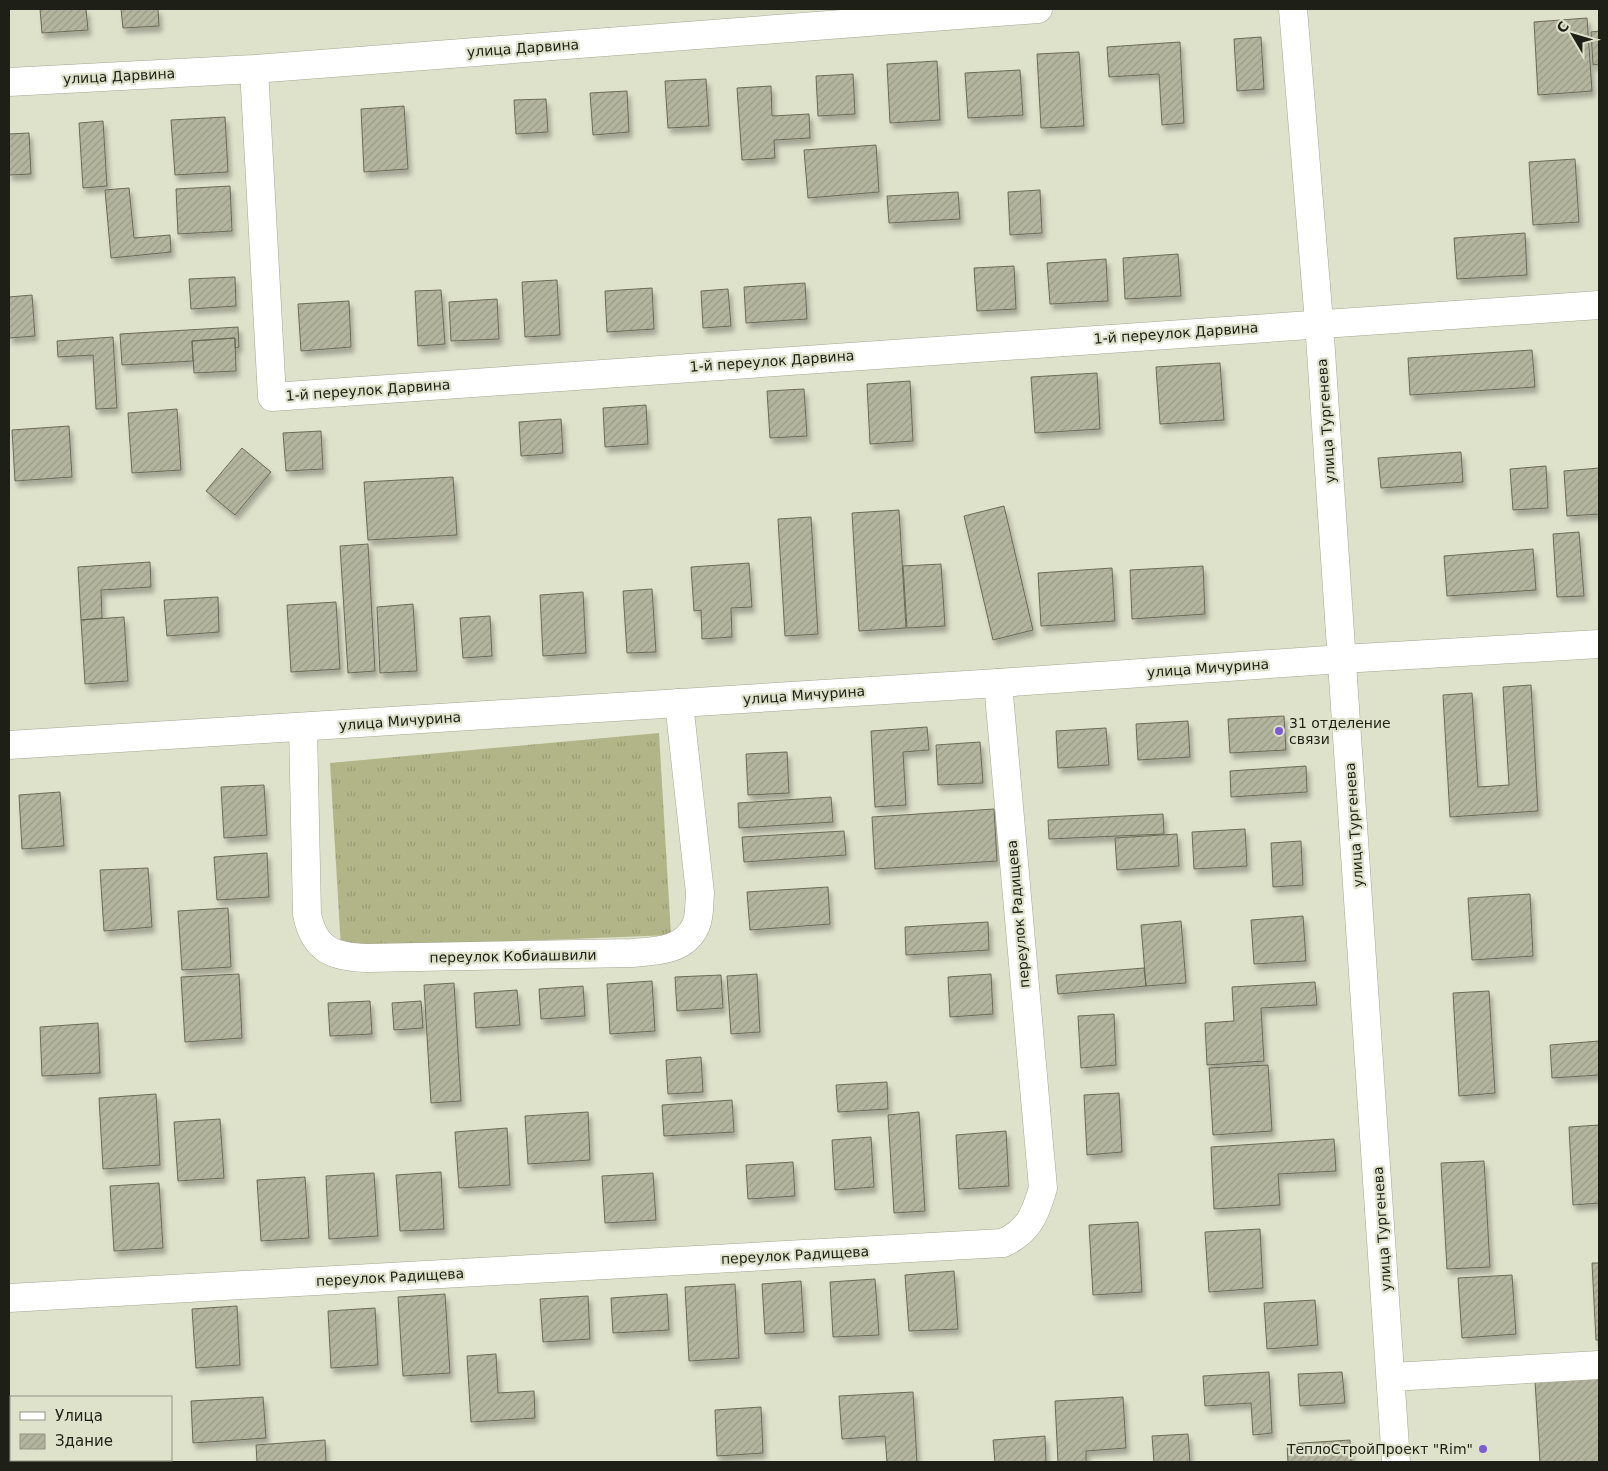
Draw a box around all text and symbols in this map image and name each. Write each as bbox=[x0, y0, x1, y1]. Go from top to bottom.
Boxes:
north arrow bbox=[1548, 10, 1598, 60]
text: С bbox=[1553, 18, 1572, 36]
street label: улица Дарвина bbox=[466, 36, 580, 60]
street label: улица Дарвина bbox=[62, 65, 176, 87]
street label: 1-й переулок Дарвина bbox=[1093, 319, 1259, 347]
street label: 1-й переулок Дарвина bbox=[689, 347, 855, 375]
street label: улица Тургенева bbox=[1314, 358, 1338, 484]
street label: 1-й переулок Дарвина bbox=[285, 376, 451, 404]
street label: улица Мичурина bbox=[1146, 656, 1270, 680]
street label: улица Мичурина bbox=[742, 683, 866, 707]
street label: улица Мичурина bbox=[338, 709, 462, 733]
place label: 31 отделение связи bbox=[1289, 715, 1391, 747]
marker: 31 отделение связи bbox=[1273, 725, 1285, 737]
street label: улица Тургенева bbox=[1342, 762, 1366, 888]
street label: переулок Радищева bbox=[1004, 839, 1032, 989]
street label: переулок Кобиашвили bbox=[429, 947, 597, 965]
street label: улица Тургенева bbox=[1370, 1166, 1394, 1292]
street label: переулок Радищева bbox=[720, 1243, 870, 1267]
street label: переулок Радищева bbox=[315, 1265, 465, 1289]
legend bbox=[10, 1396, 172, 1461]
text: Улица bbox=[55, 1407, 103, 1425]
text: Здание bbox=[55, 1432, 113, 1450]
place label: ТеплоСтройПроект "Rim" bbox=[1286, 1441, 1473, 1457]
marker: ТеплоСтройПроект "Rim" bbox=[1477, 1443, 1489, 1455]

